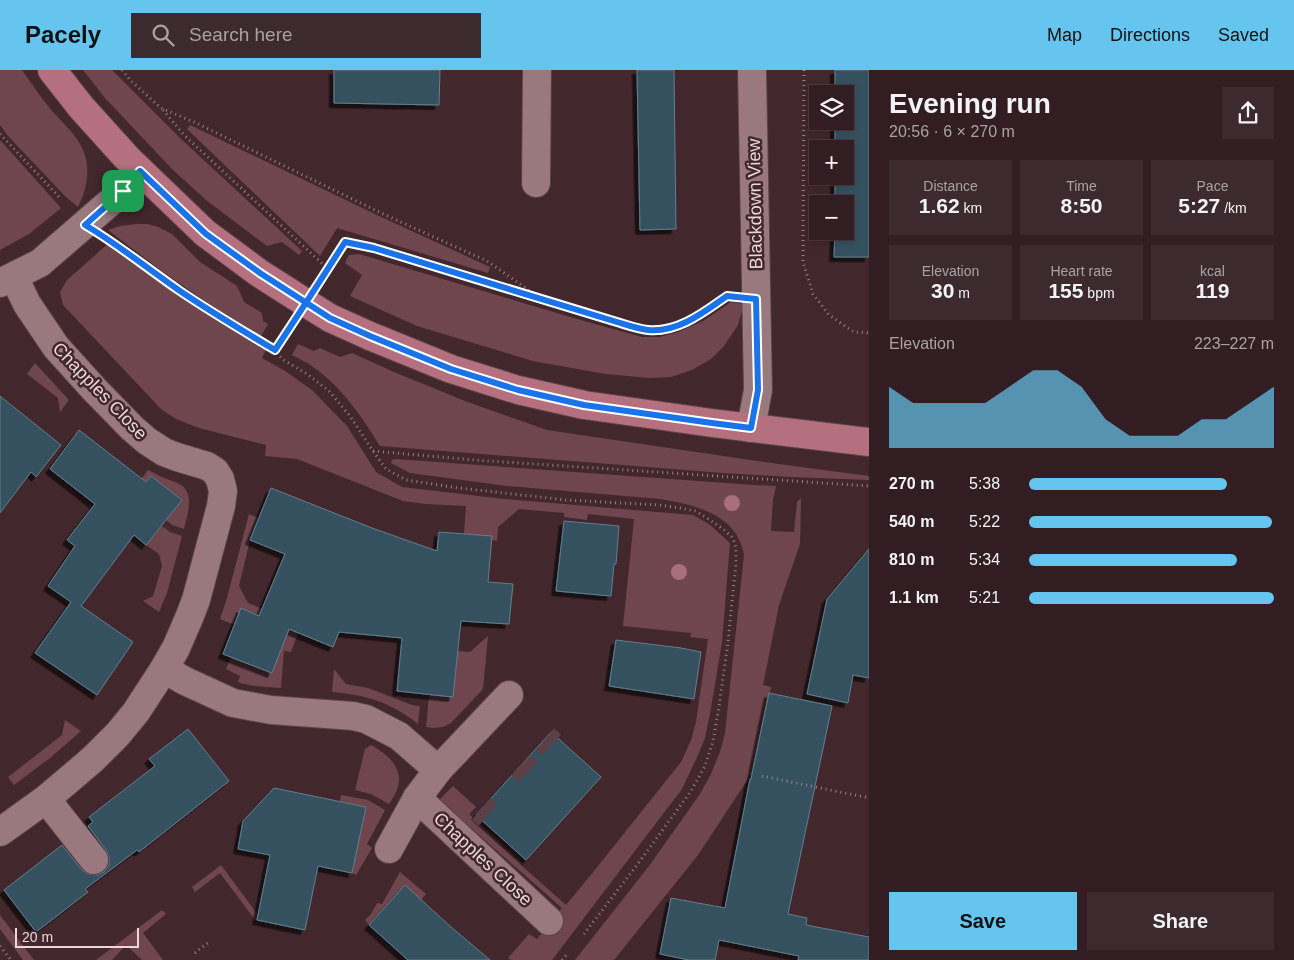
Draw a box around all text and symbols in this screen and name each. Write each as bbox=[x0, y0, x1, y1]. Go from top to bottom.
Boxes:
search box bbox=[131, 13, 481, 58]
text: Pacely bbox=[25, 21, 101, 48]
icon: search bbox=[149, 21, 177, 49]
text: Search here bbox=[189, 24, 293, 45]
text: Map bbox=[1047, 25, 1082, 45]
text: Directions bbox=[1110, 25, 1190, 45]
text: Saved bbox=[1218, 25, 1269, 45]
map controls bbox=[809, 85, 854, 240]
button: layers bbox=[809, 85, 854, 130]
button: share bbox=[1222, 87, 1274, 139]
text: Evening run bbox=[889, 88, 1051, 119]
text: 20:56 · 6 × 270 m bbox=[889, 123, 1015, 140]
street label: Blackdown View bbox=[744, 137, 766, 270]
button: + bbox=[809, 140, 854, 185]
pin bbox=[102, 170, 144, 212]
icon: arrive bbox=[109, 177, 137, 205]
text: Distance bbox=[923, 178, 978, 194]
text: Time bbox=[1066, 178, 1097, 194]
text: Pace bbox=[1197, 178, 1228, 194]
text: 1.62 bbox=[919, 194, 960, 217]
text: 8:50 bbox=[1060, 194, 1103, 217]
text: 5:27 bbox=[1178, 194, 1220, 217]
button: − bbox=[809, 195, 854, 240]
text: km bbox=[960, 200, 982, 216]
text: /km bbox=[1220, 200, 1247, 216]
text: Elevation bbox=[922, 263, 979, 279]
text: Heart rate bbox=[1050, 263, 1113, 279]
text: kcal bbox=[1200, 263, 1225, 279]
text: 30 bbox=[931, 279, 954, 302]
text: 155 bbox=[1048, 279, 1083, 302]
text: 119 bbox=[1196, 279, 1229, 302]
text: m bbox=[954, 285, 970, 301]
text: bpm bbox=[1083, 285, 1115, 301]
text: Elevation bbox=[889, 335, 955, 352]
text: 223–227 m bbox=[1194, 335, 1274, 352]
street label: Chapples Close bbox=[49, 338, 151, 444]
text: 270 m bbox=[889, 475, 934, 492]
text: 5:38 bbox=[969, 475, 1000, 492]
text: 540 m bbox=[889, 513, 934, 530]
text: 5:22 bbox=[969, 513, 1000, 530]
text: 810 m bbox=[889, 551, 934, 568]
text: 5:34 bbox=[969, 551, 1000, 568]
text: 1.1 km bbox=[889, 589, 939, 606]
text: 5:21 bbox=[969, 589, 1000, 606]
street label: Chapples Close bbox=[430, 808, 536, 910]
button: Save bbox=[889, 892, 1077, 950]
button: Share bbox=[1087, 892, 1274, 950]
scale bar bbox=[15, 925, 139, 948]
text: 20 m bbox=[22, 929, 53, 945]

